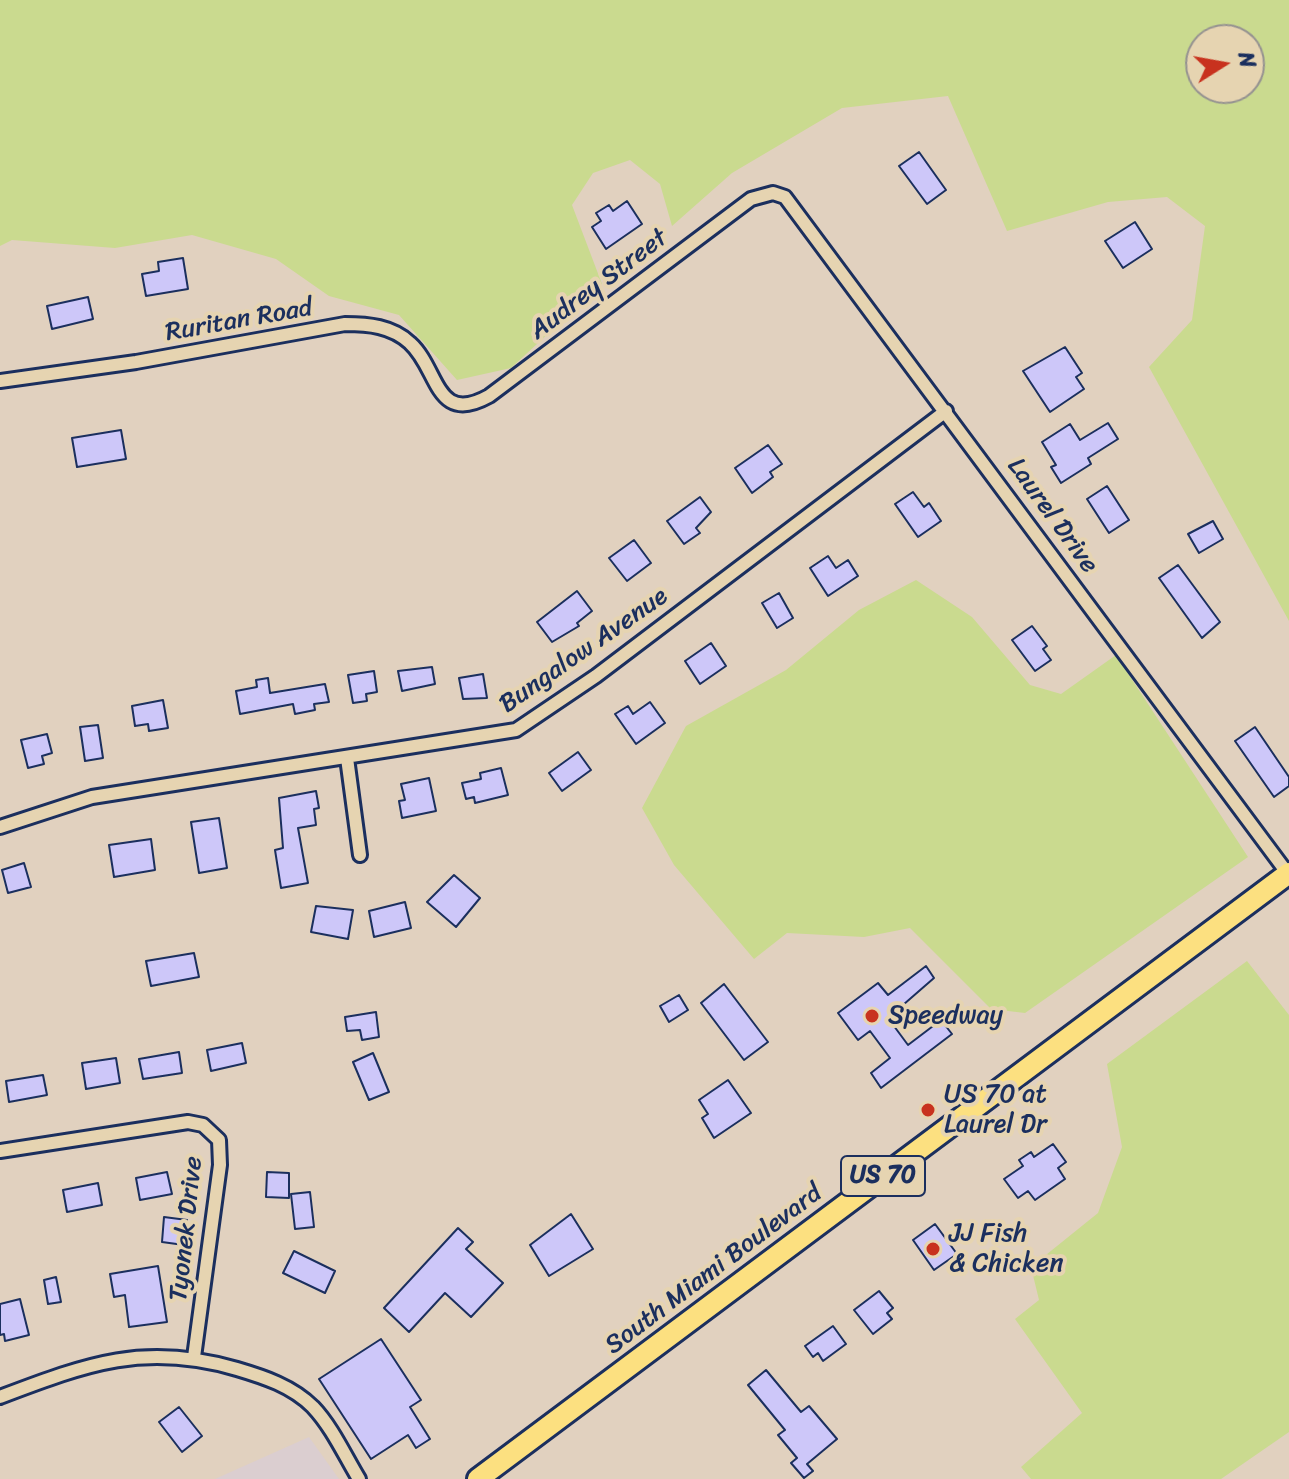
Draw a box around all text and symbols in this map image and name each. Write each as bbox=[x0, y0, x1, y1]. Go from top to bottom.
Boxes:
north arrow bbox=[1185, 24, 1265, 104]
text: N bbox=[1226, 49, 1268, 71]
street label: Audrey Street bbox=[524, 223, 674, 347]
street label: Ruritan Road bbox=[163, 293, 315, 349]
street label: Laurel Drive bbox=[1000, 452, 1104, 580]
street label: Bungalow Avenue bbox=[494, 581, 674, 721]
place label: Speedway bbox=[888, 1000, 1003, 1032]
marker: Speedway bbox=[863, 1007, 881, 1025]
place label: US 70 at Laurel Dr bbox=[944, 1079, 1047, 1140]
marker: US 70 at Laurel Dr bbox=[919, 1101, 937, 1119]
street label: Tyonek Drive bbox=[164, 1155, 210, 1303]
road number: US 70 bbox=[841, 1156, 925, 1196]
street label: South Miami Boulevard bbox=[599, 1178, 829, 1362]
place label: JJ Fish & Chicken bbox=[949, 1218, 1063, 1280]
marker: JJ Fish & Chicken bbox=[924, 1240, 942, 1258]

